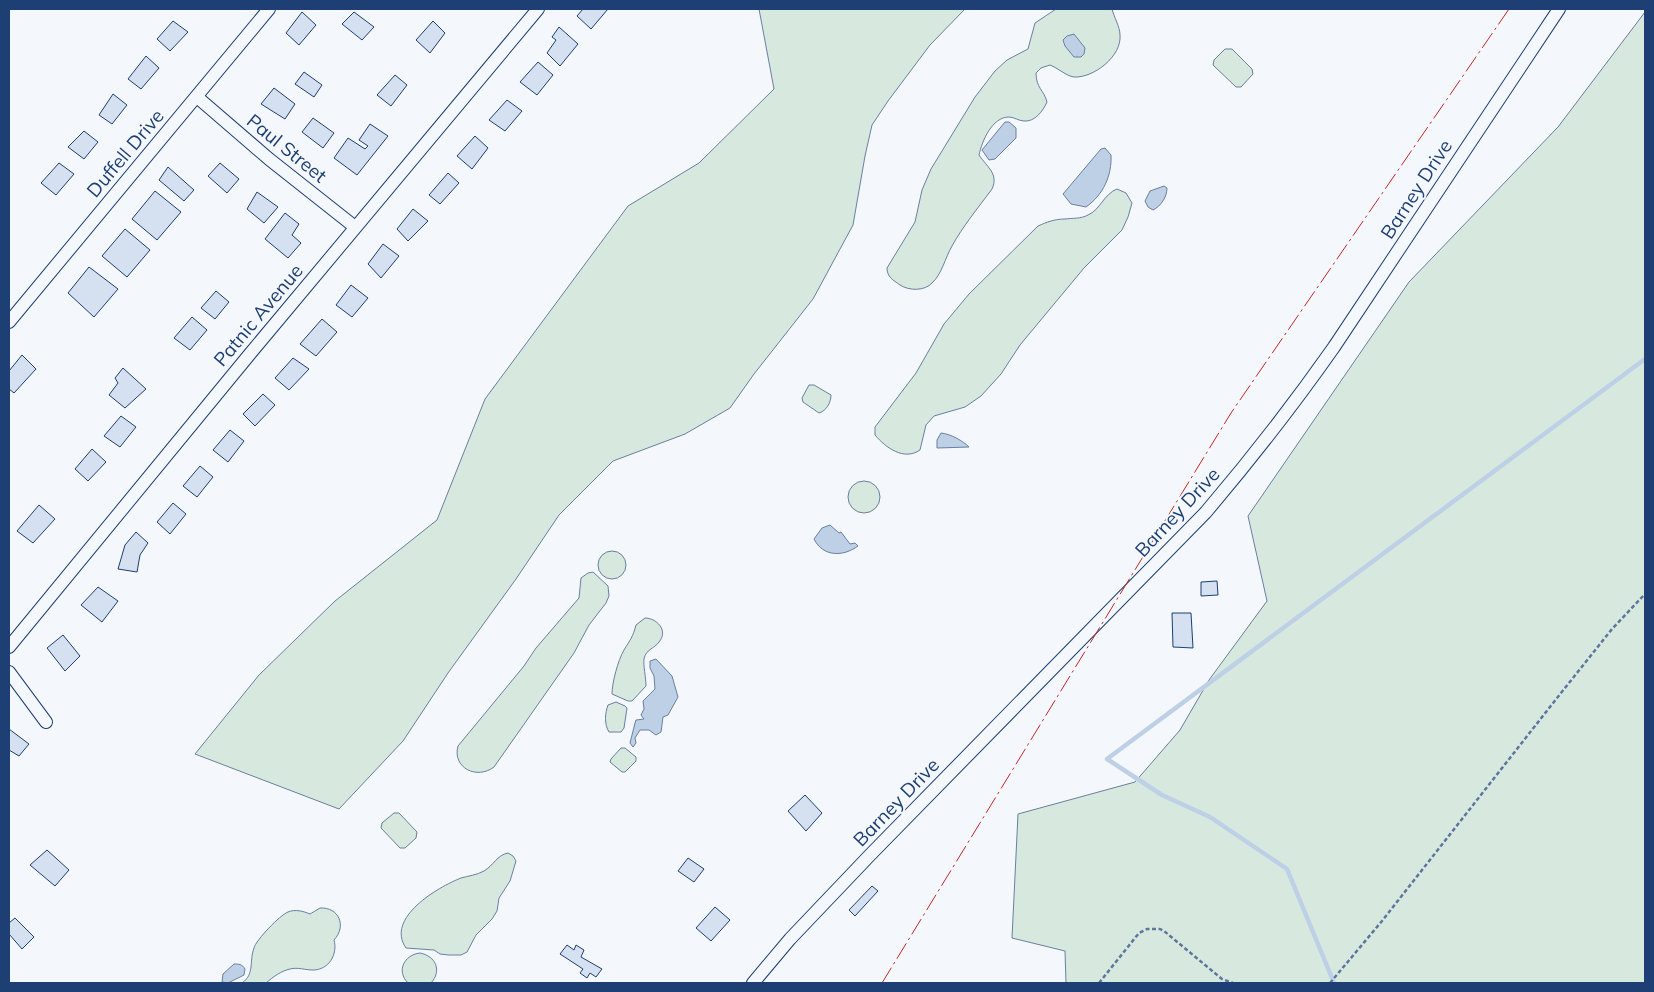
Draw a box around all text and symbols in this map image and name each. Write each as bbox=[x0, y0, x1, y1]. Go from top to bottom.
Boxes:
street label: Duffell Drive bbox=[81, 104, 169, 202]
street label: Paul Street bbox=[242, 108, 332, 188]
street label: Barney Drive bbox=[1375, 135, 1457, 243]
street label: Patnic Avenue bbox=[208, 259, 308, 371]
street label: Barney Drive bbox=[1130, 462, 1224, 562]
street label: Barney Drive bbox=[848, 753, 944, 851]

